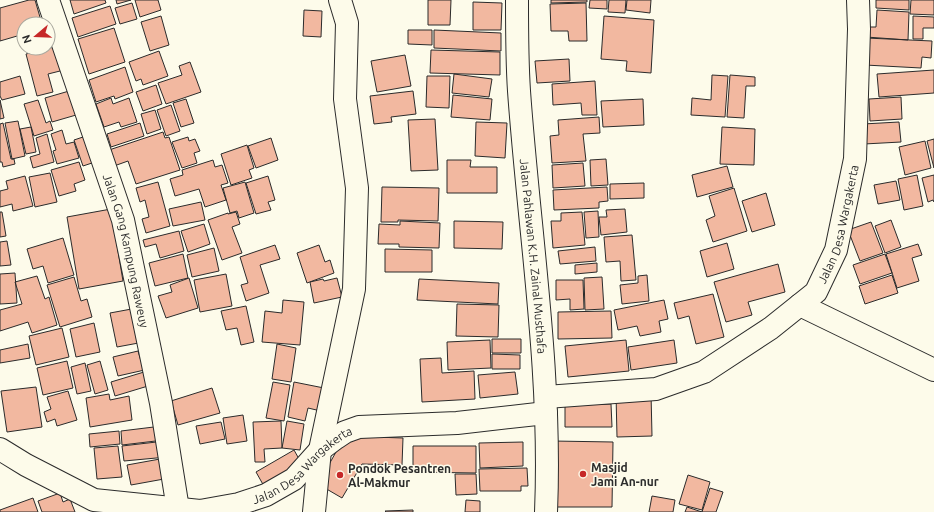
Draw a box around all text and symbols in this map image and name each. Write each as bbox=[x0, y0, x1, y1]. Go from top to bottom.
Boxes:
north arrow bbox=[16, 16, 56, 56]
text: N bbox=[20, 33, 34, 45]
street label: Jalan Pahlawan K.H. Zainal Musthafa bbox=[518, 158, 549, 354]
street label: Jalan Desa Wargakerta bbox=[815, 164, 860, 285]
street label: Jalan Gang Kampung Raweuy bbox=[101, 172, 152, 329]
street label: Jalan Desa Wargakerta bbox=[251, 424, 354, 506]
place label: Masjid Jami An-nur bbox=[591, 461, 659, 488]
place label: Pondok Pesantren Al-Makmur bbox=[348, 462, 451, 489]
marker: Masjid Jami An-nur bbox=[578, 469, 588, 479]
marker: Pondok Pesantren Al-Makmur bbox=[335, 470, 345, 480]

